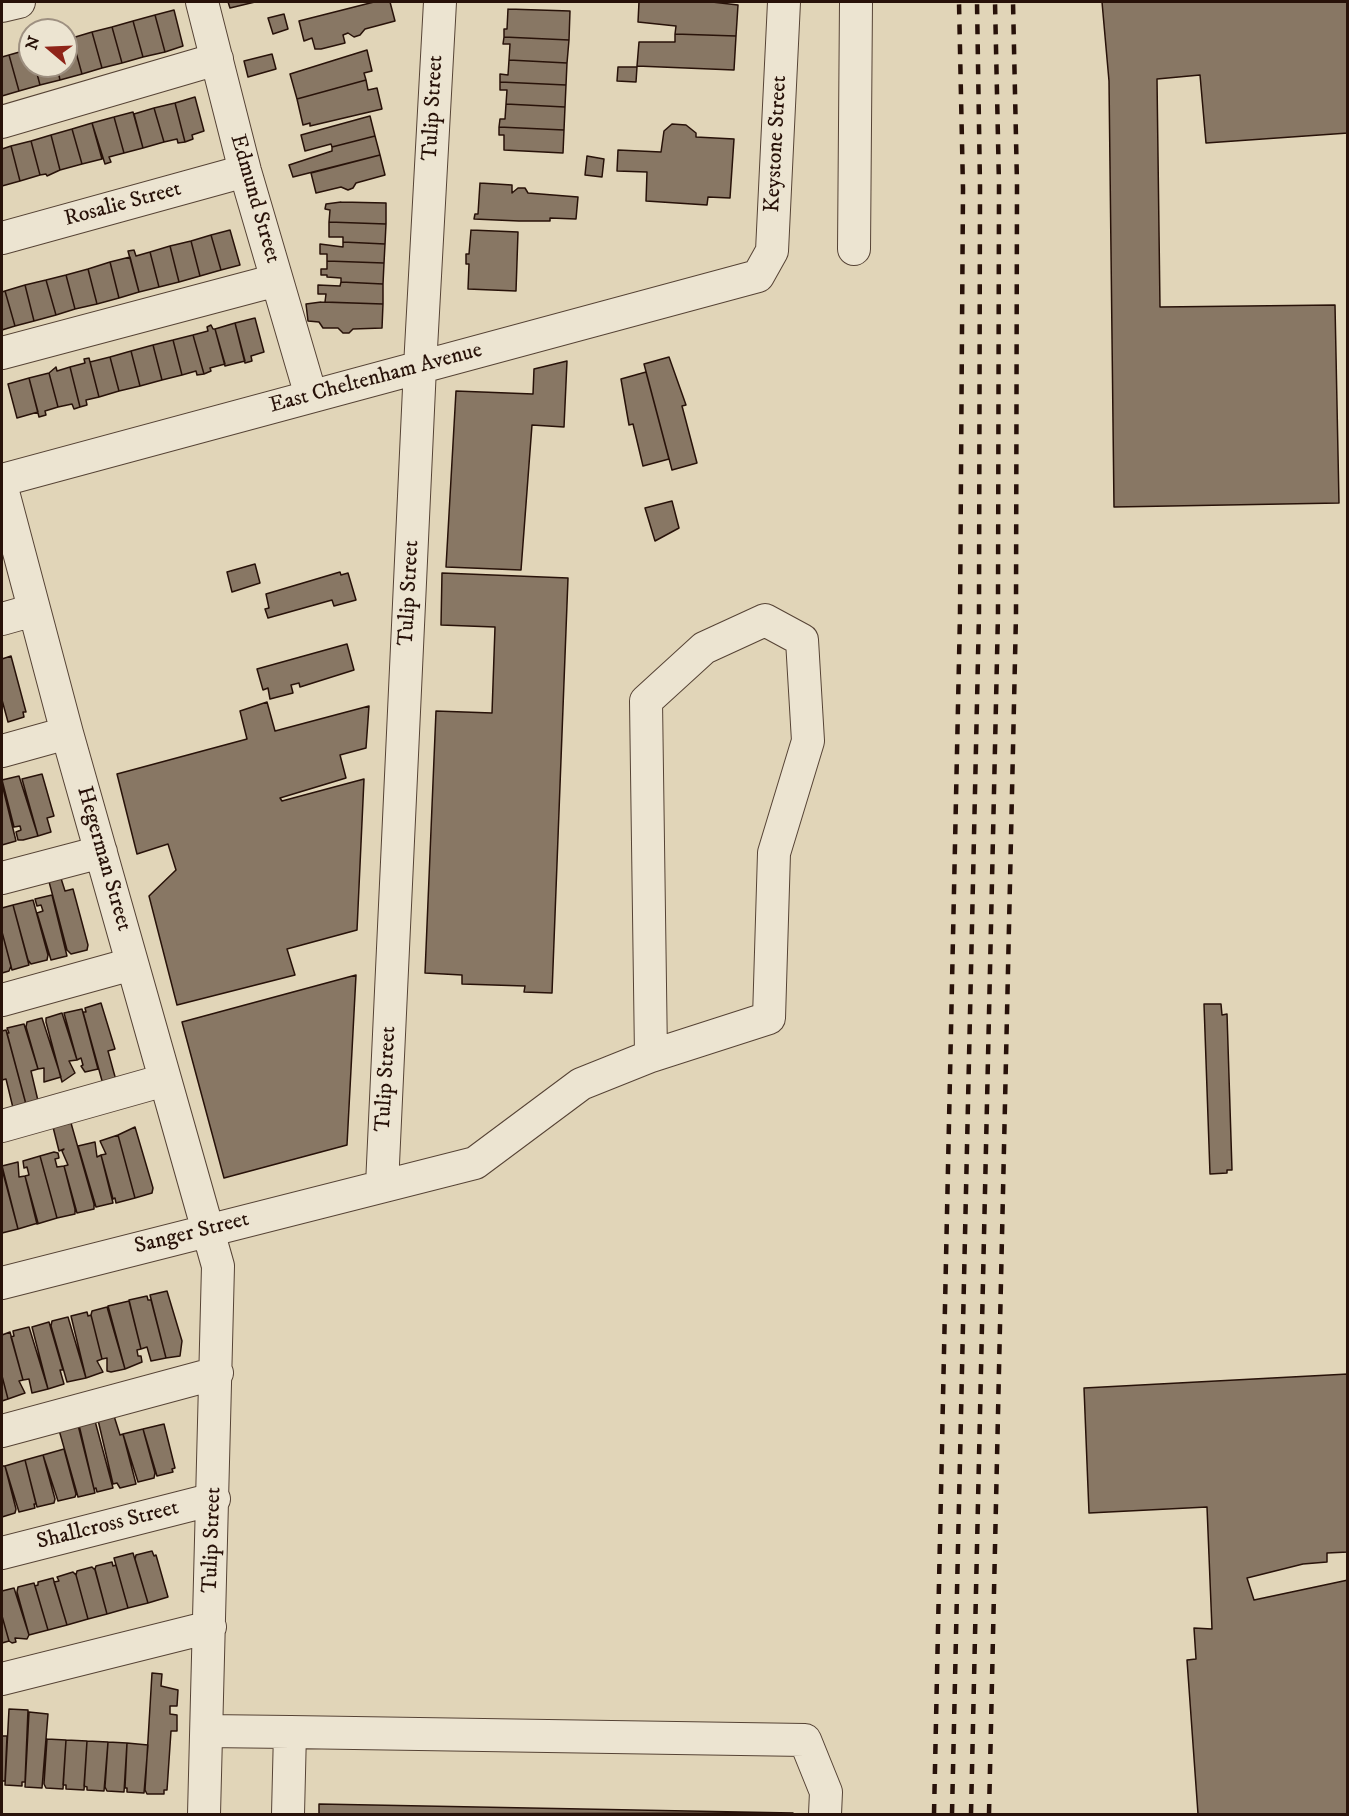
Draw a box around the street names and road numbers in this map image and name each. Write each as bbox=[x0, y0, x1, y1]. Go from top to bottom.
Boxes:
street label: Tulip Street bbox=[418, 55, 450, 161]
street label: Keystone Street bbox=[760, 75, 794, 213]
street label: Edmund Street bbox=[223, 132, 285, 266]
street label: Rosalie Street bbox=[62, 177, 184, 233]
street label: East Cheltenham Avenue bbox=[267, 338, 485, 420]
street label: Tulip Street bbox=[394, 540, 426, 646]
street label: Hegerman Street bbox=[70, 784, 136, 934]
street label: Tulip Street bbox=[371, 1026, 403, 1132]
street label: Sanger Street bbox=[132, 1207, 252, 1261]
street label: Tulip Street bbox=[198, 1487, 228, 1593]
street label: Shallcross Street bbox=[34, 1496, 182, 1556]

